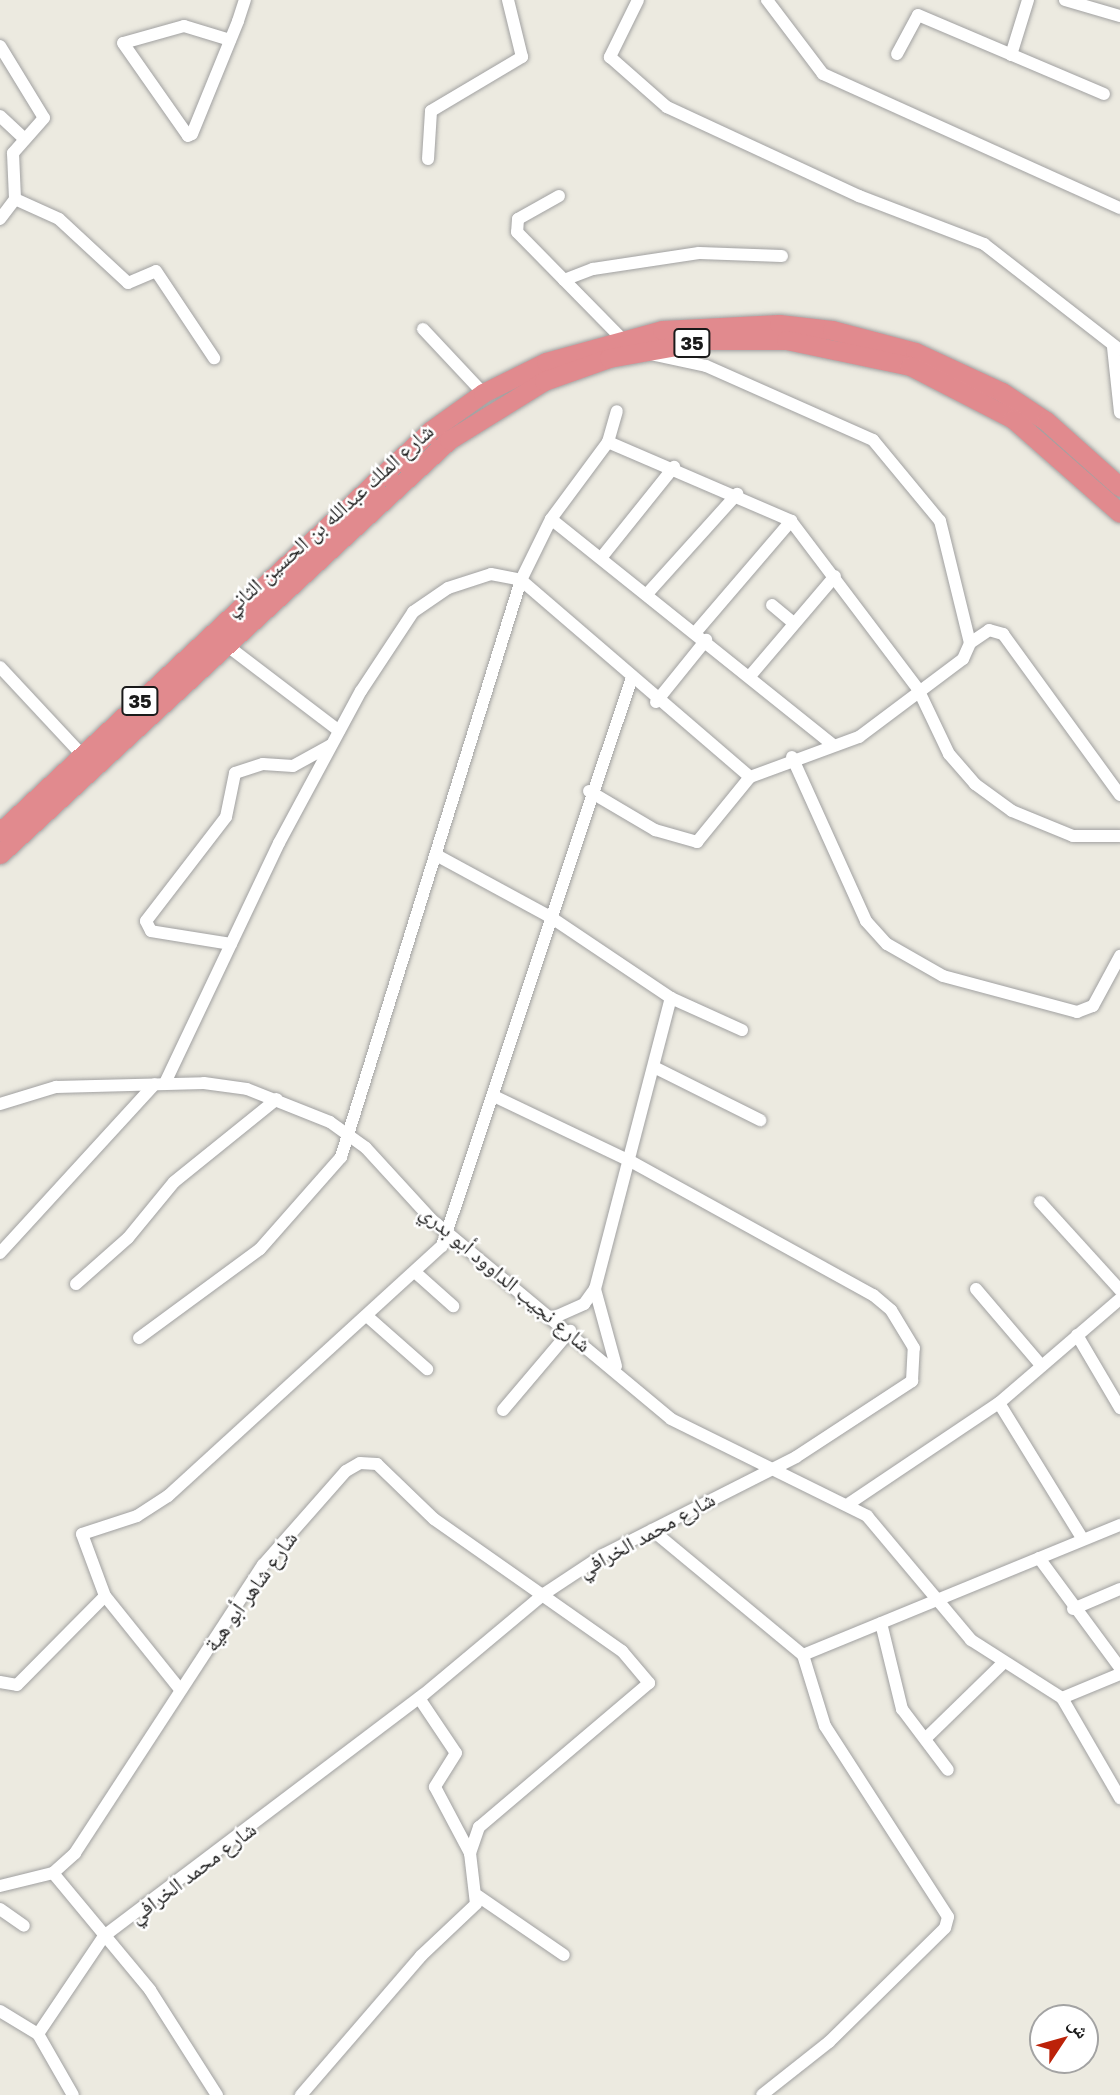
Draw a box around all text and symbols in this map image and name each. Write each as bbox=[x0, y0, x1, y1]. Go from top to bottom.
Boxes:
road number: 35 bbox=[673, 328, 711, 358]
street label: شارع الملك عبدالله بن الحسين الثاني bbox=[218, 418, 438, 620]
road number: 35 bbox=[121, 686, 159, 716]
street label: شارع نجيب الداوود أبو بدري bbox=[415, 1199, 597, 1357]
street label: شارع محمد الخرافي bbox=[573, 1486, 719, 1582]
street label: شارع شاهر أبو هية bbox=[198, 1526, 302, 1656]
street label: شارع محمد الخرافي bbox=[123, 1816, 261, 1928]
north arrow bbox=[1029, 2004, 1099, 2074]
text: ش bbox=[1065, 2013, 1095, 2042]

